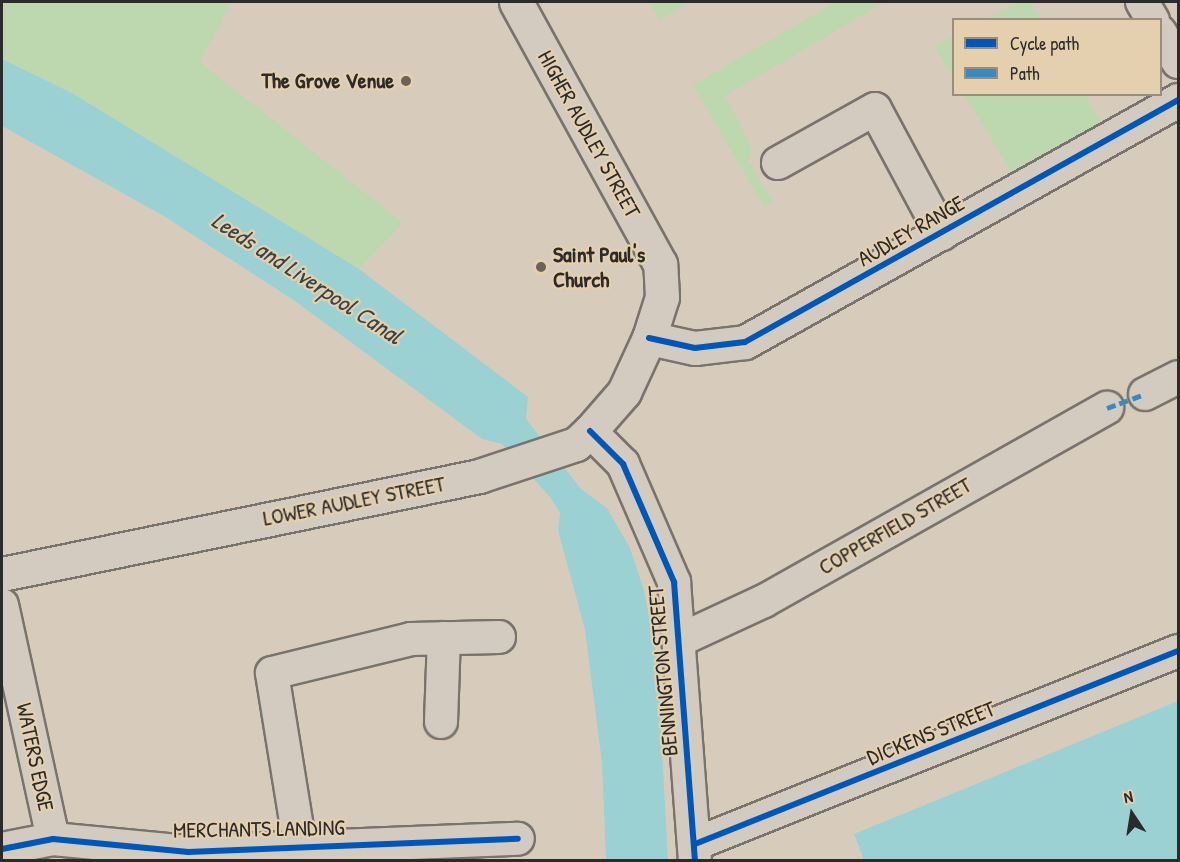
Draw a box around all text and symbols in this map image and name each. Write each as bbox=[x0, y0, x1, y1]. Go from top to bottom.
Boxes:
legend bbox=[952, 18, 1162, 96]
text: Cycle path bbox=[1010, 31, 1079, 56]
street label: HIGHER AUDLEY STREET bbox=[532, 46, 646, 222]
text: Path bbox=[1010, 61, 1039, 86]
place label: The Grove Venue bbox=[262, 68, 394, 94]
marker: The Grove Venue bbox=[399, 74, 413, 88]
street label: AUDLEY RANGE bbox=[853, 190, 969, 272]
water label: Leeds and Liverpool Canal bbox=[207, 206, 407, 350]
place label: Saint Paul's Church bbox=[553, 241, 645, 292]
marker: Saint Paul's Church bbox=[534, 260, 548, 274]
street label: LOWER AUDLEY STREET bbox=[261, 470, 447, 532]
street label: COPPERFIELD STREET bbox=[814, 472, 976, 580]
street label: BENNINGTON STREET bbox=[642, 585, 684, 757]
street label: DICKENS STREET bbox=[863, 695, 999, 771]
street label: WATERS EDGE bbox=[11, 701, 59, 813]
north arrow bbox=[1102, 784, 1162, 844]
text: N bbox=[1122, 785, 1135, 808]
street label: MERCHANTS LANDING bbox=[173, 814, 345, 844]

